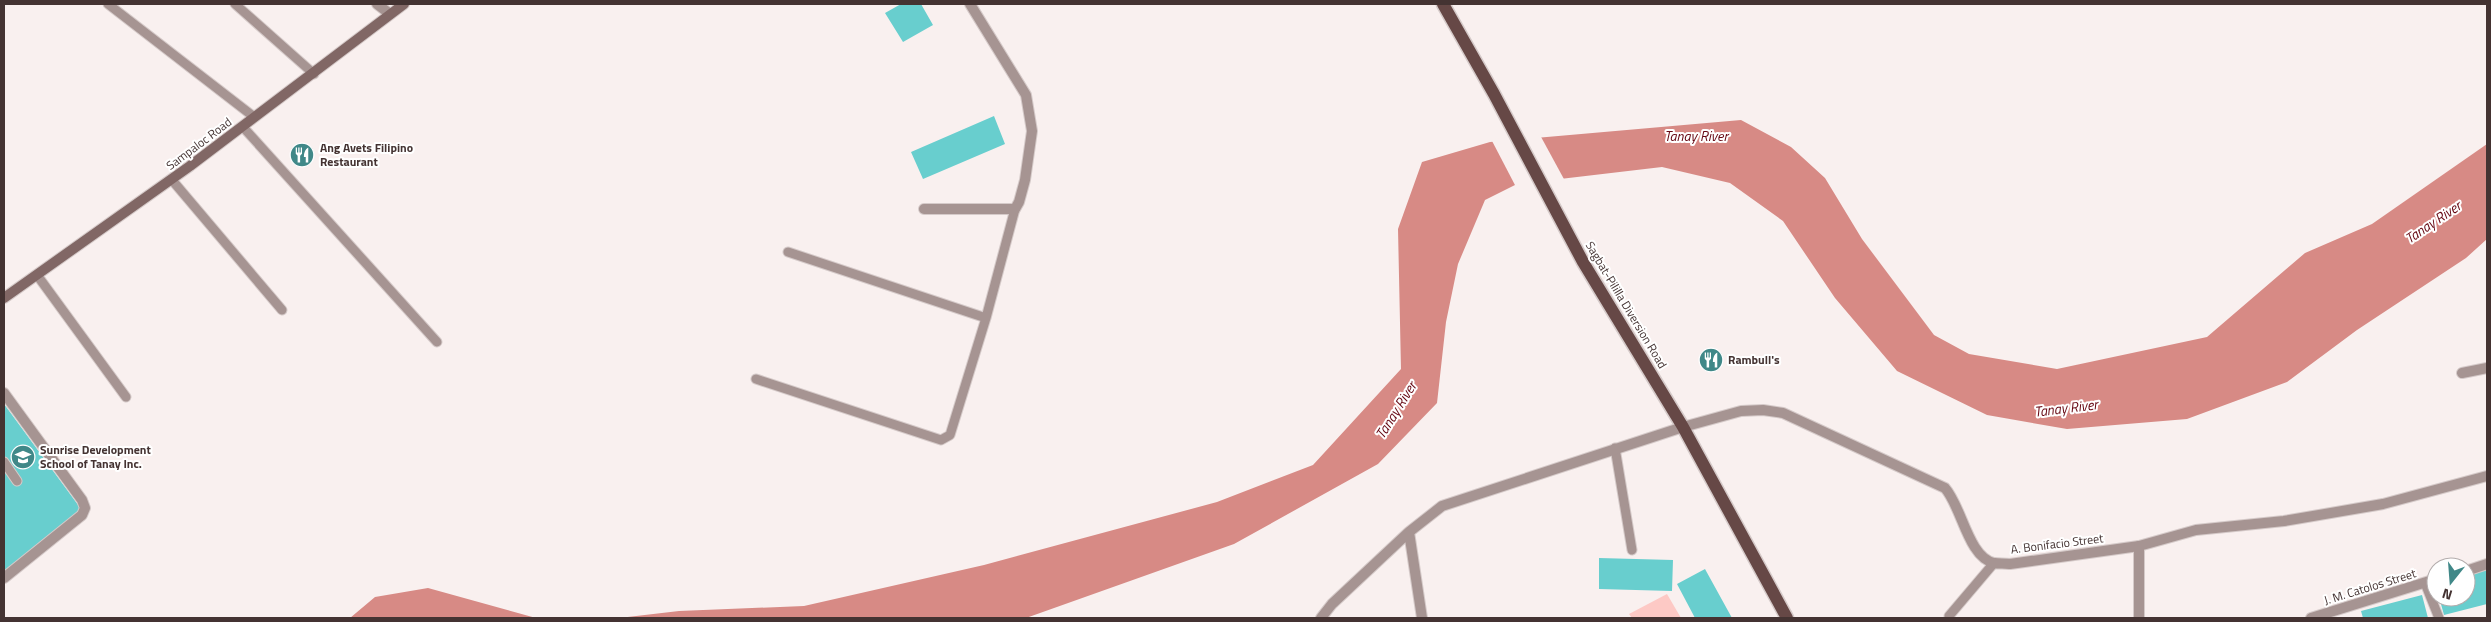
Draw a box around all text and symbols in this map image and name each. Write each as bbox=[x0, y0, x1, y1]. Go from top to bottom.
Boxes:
street label: Sampaloc Road bbox=[162, 113, 236, 175]
water label: Tanay River bbox=[1664, 125, 1729, 146]
place label: Ang Avets Filipino Restaurant bbox=[320, 138, 413, 171]
restaurant icon: Ang Avets Filipino Restaurant bbox=[289, 142, 315, 168]
water label: Tanay River bbox=[2400, 194, 2466, 248]
street label: Sagbat-Pililla Diversion Road bbox=[1581, 238, 1672, 372]
restaurant icon: Rambull's bbox=[1698, 347, 1724, 373]
place label: Rambull's bbox=[1728, 350, 1780, 369]
water label: Tanay River bbox=[1370, 376, 1422, 442]
water label: Tanay River bbox=[2033, 393, 2100, 422]
place label: Sunrise Development School of Tanay Inc. bbox=[40, 440, 151, 473]
school or university icon: Sunrise Development School of Tanay Inc. bbox=[10, 444, 36, 470]
street label: A. Bonifacio Street bbox=[2010, 528, 2105, 559]
north arrow bbox=[2426, 557, 2476, 607]
street label: J. M. Catolos Street bbox=[2321, 563, 2419, 610]
text: N bbox=[2439, 583, 2455, 606]

